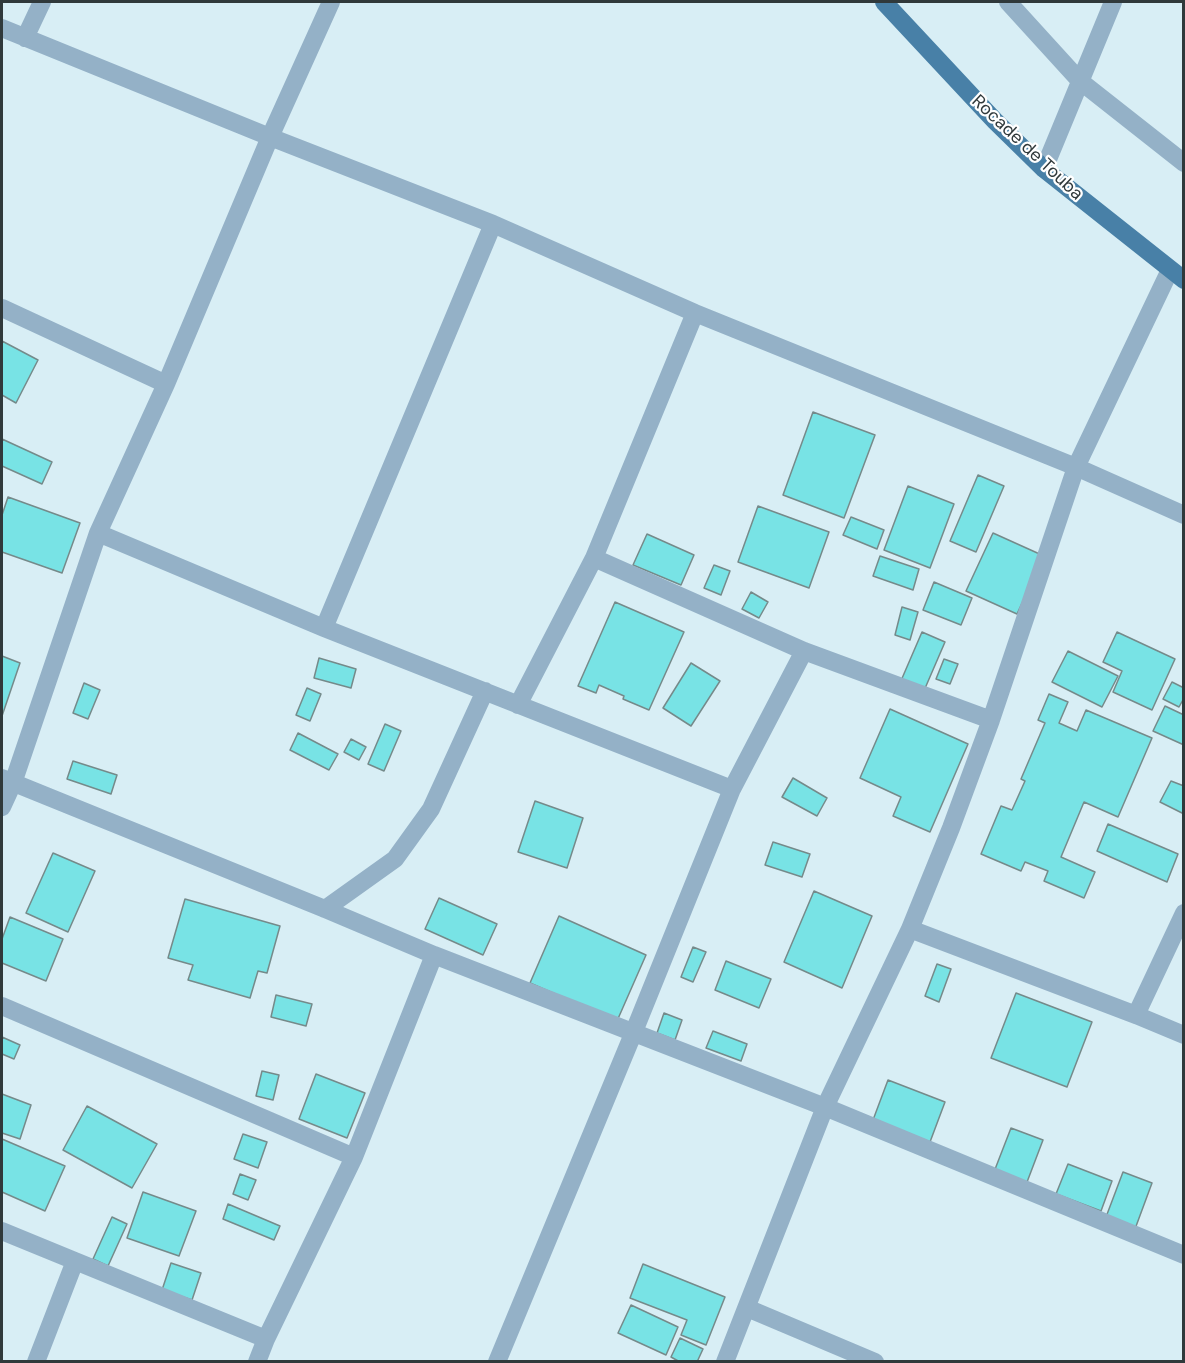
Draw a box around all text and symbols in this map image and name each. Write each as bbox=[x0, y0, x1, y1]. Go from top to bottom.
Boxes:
street label: Rocade de Touba bbox=[967, 91, 1087, 205]

